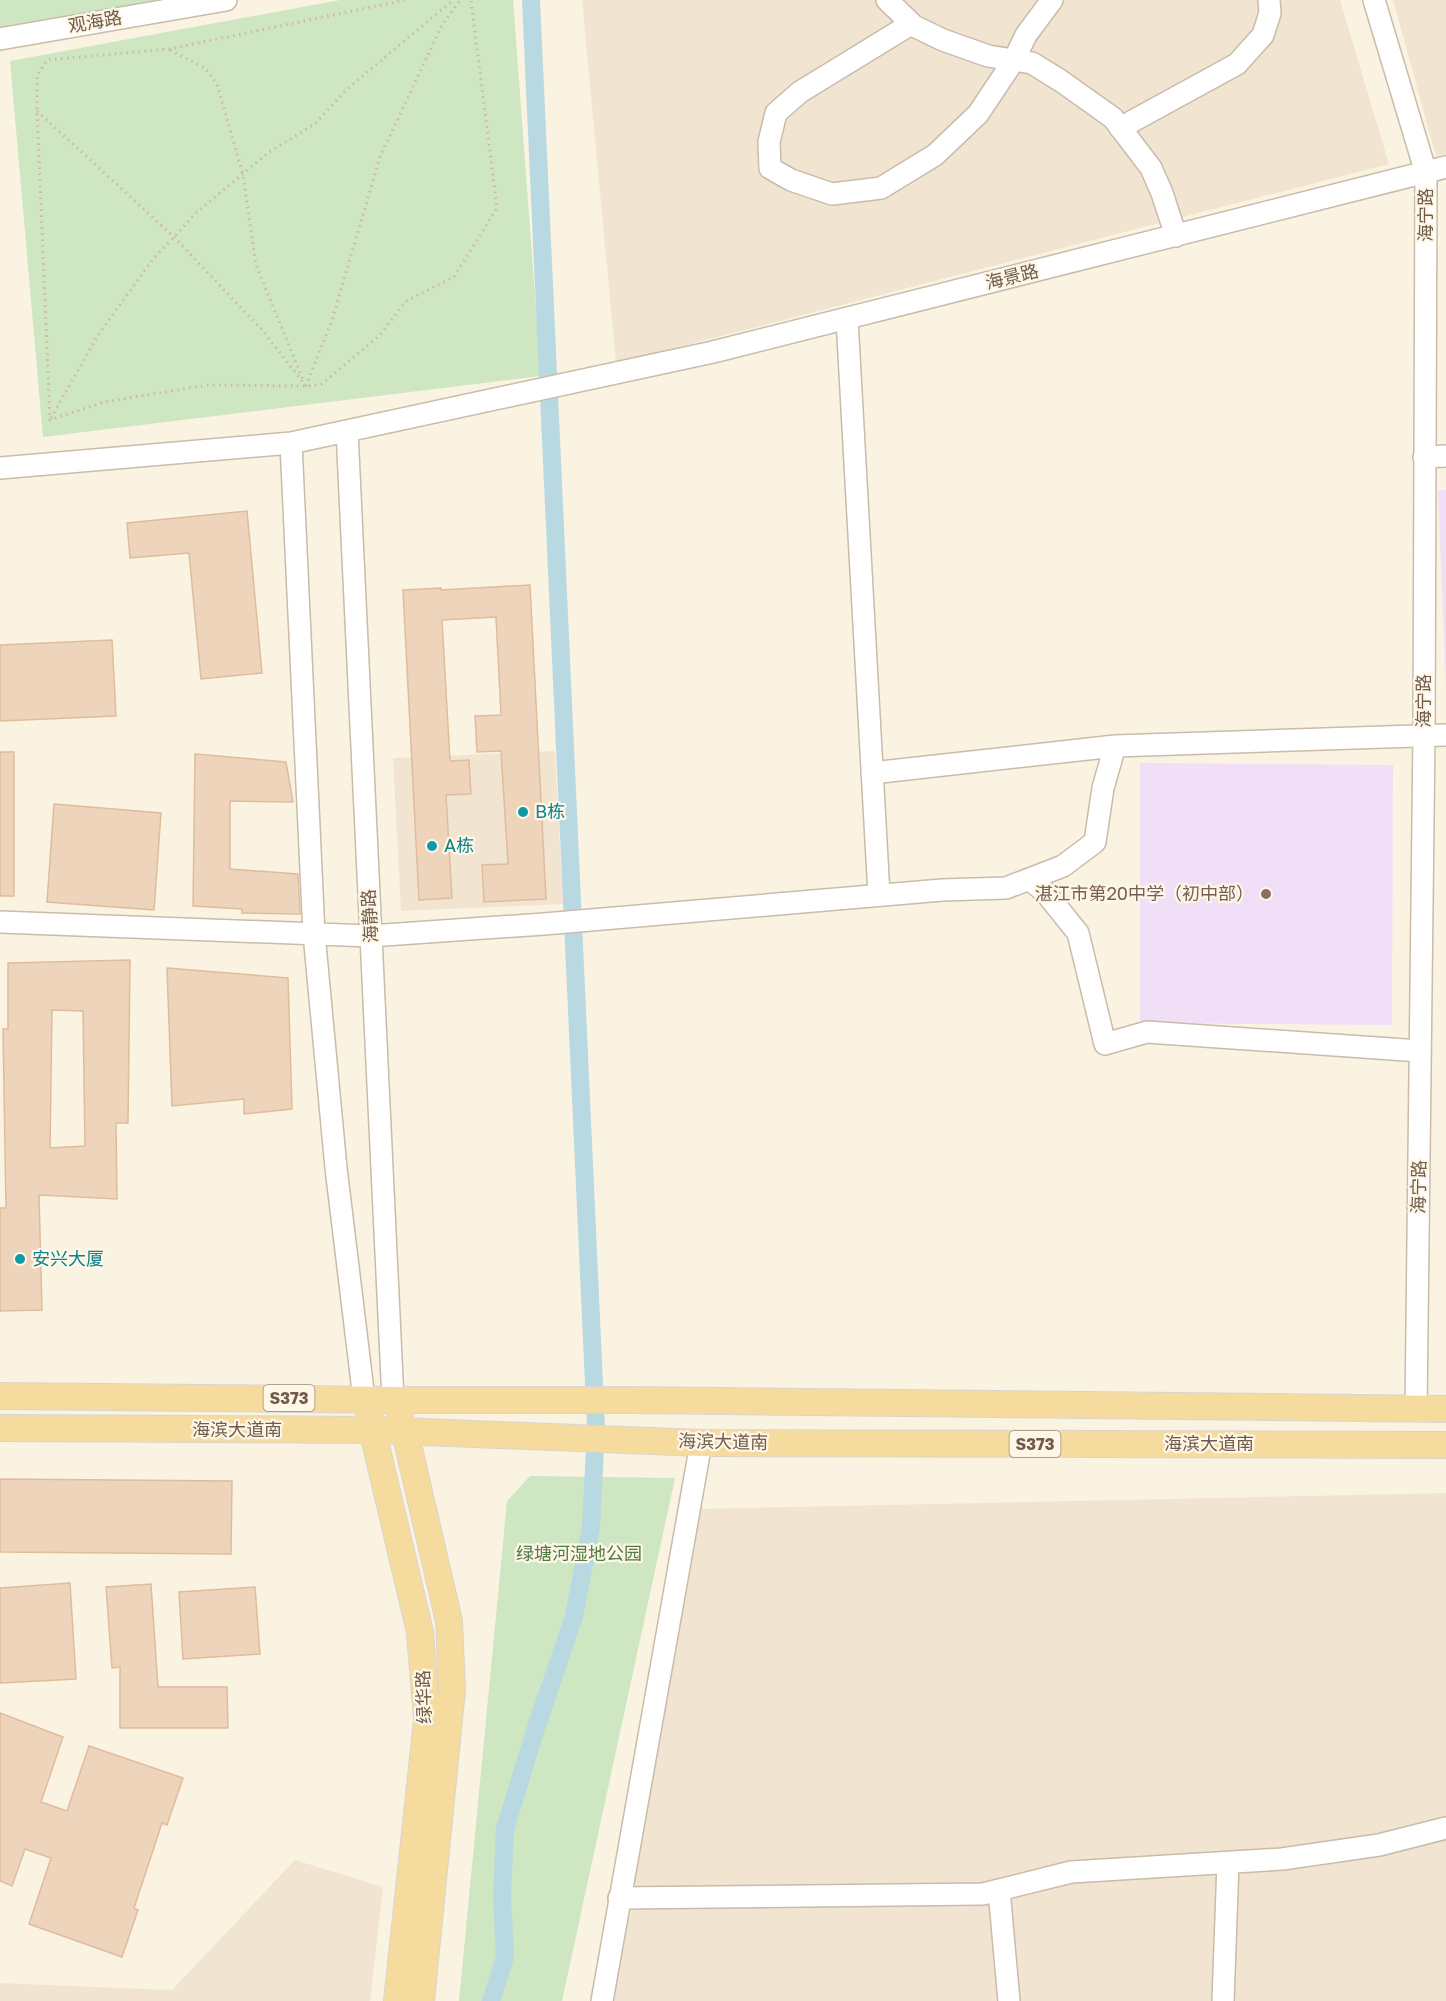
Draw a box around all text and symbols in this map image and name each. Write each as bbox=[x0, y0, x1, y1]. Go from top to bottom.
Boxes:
street label: 观海路 bbox=[66, 5, 123, 37]
street label: 海宁路 bbox=[1414, 188, 1436, 242]
street label: 海景路 bbox=[983, 259, 1041, 293]
street label: 海宁路 bbox=[1412, 674, 1434, 728]
place label: B栋 bbox=[535, 800, 565, 822]
marker: B栋 bbox=[516, 805, 530, 819]
place label: A栋 bbox=[444, 834, 474, 856]
marker: A栋 bbox=[425, 839, 439, 853]
place label: 湛江市第20中学（初中部） bbox=[1034, 882, 1254, 904]
marker: 湛江市第20中学（初中部） bbox=[1259, 887, 1273, 901]
street label: 海静路 bbox=[357, 889, 381, 944]
street label: 海宁路 bbox=[1407, 1160, 1429, 1214]
place label: 安兴大厦 bbox=[32, 1247, 104, 1269]
marker: 安兴大厦 bbox=[13, 1252, 27, 1266]
road number: S373 bbox=[264, 1385, 314, 1411]
street label: 海滨大道南 bbox=[192, 1418, 282, 1440]
street label: 海滨大道南 bbox=[678, 1429, 768, 1453]
road number: S373 bbox=[1010, 1431, 1060, 1457]
street label: 海滨大道南 bbox=[1164, 1432, 1254, 1454]
park label: 绿塘河湿地公园 bbox=[516, 1542, 642, 1564]
street label: 绿华路 bbox=[411, 1670, 435, 1724]

